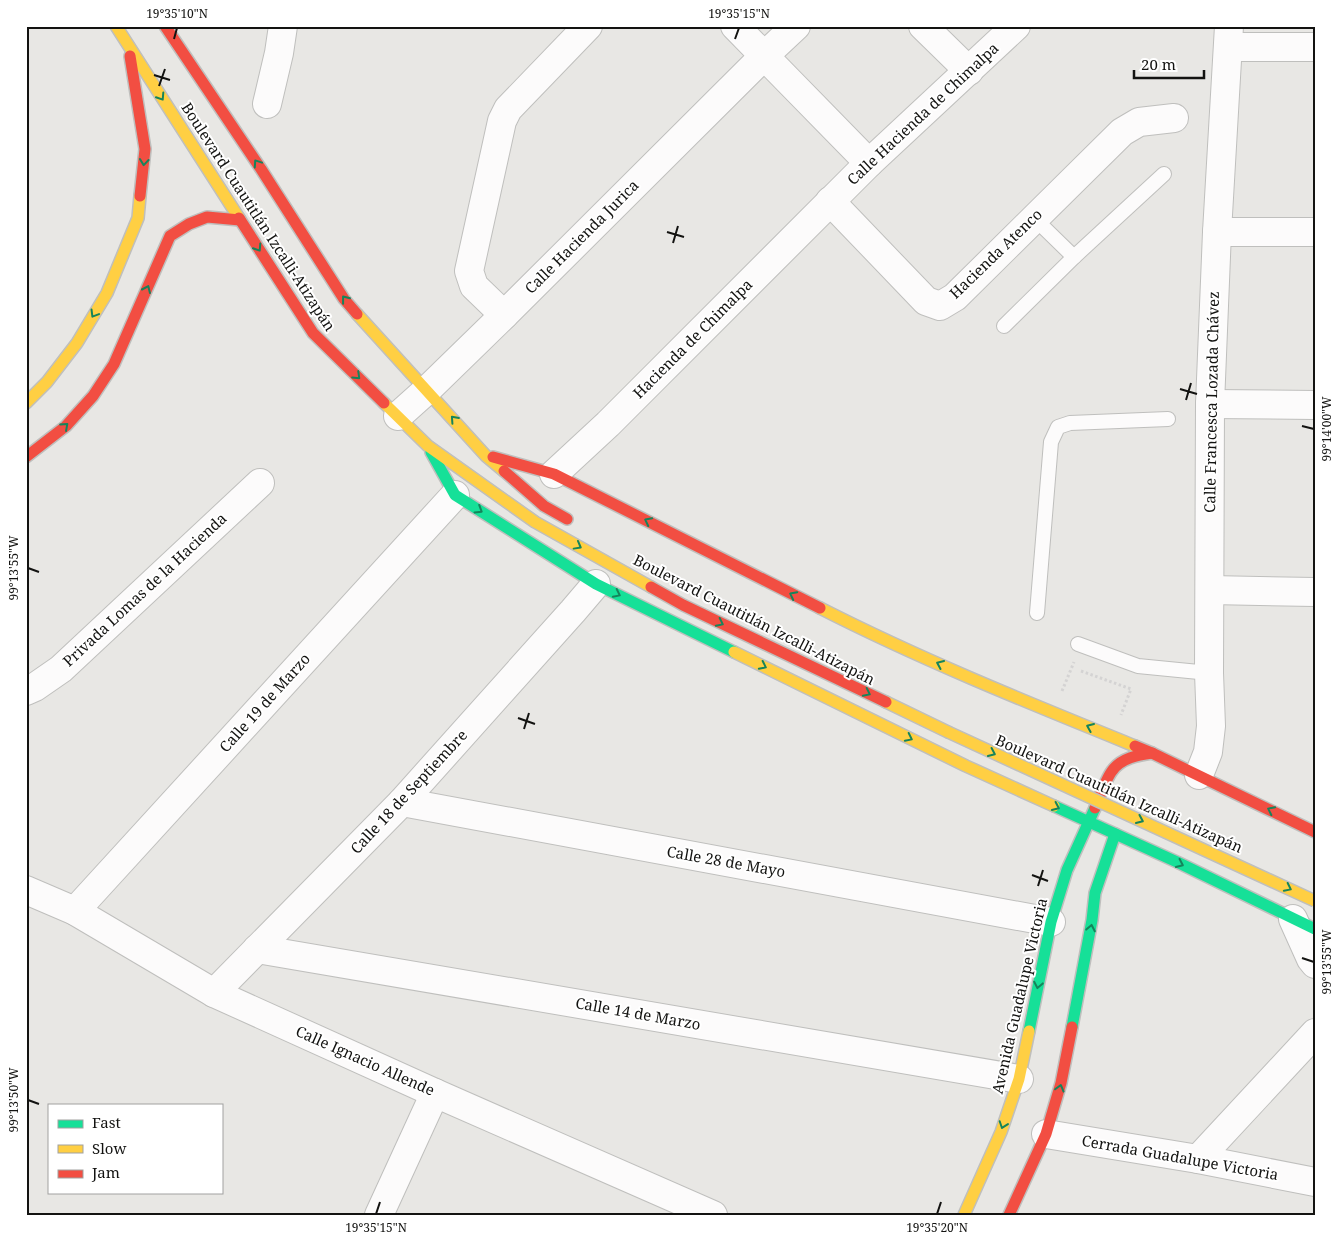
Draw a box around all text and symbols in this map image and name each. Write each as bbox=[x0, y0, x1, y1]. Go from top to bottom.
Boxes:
text: 19°35'10"N bbox=[146, 5, 208, 22]
text: 19°35'15"N bbox=[708, 5, 770, 22]
street label: Calle Hacienda de Chimalpa bbox=[842, 38, 1002, 189]
scale bar bbox=[1134, 48, 1204, 80]
text: 20 m bbox=[1141, 54, 1176, 74]
one-way arrow bbox=[155, 91, 164, 100]
street label: Boulevard Cuautitlán Izcalli-Atizapán bbox=[177, 98, 341, 335]
one-way arrow bbox=[139, 158, 150, 166]
one-way arrow bbox=[254, 159, 263, 168]
street label: Calle Hacienda Jurica bbox=[520, 175, 643, 298]
street label: Hacienda Atenco bbox=[945, 204, 1046, 303]
one-way arrow bbox=[252, 243, 261, 252]
street label: Hacienda de Chimalpa bbox=[628, 274, 756, 402]
one-way arrow bbox=[141, 285, 152, 294]
street label: Calle Francesca Lozada Chávez bbox=[1199, 291, 1223, 513]
one-way arrow bbox=[342, 295, 351, 305]
one-way arrow bbox=[91, 309, 101, 318]
one-way arrow bbox=[351, 370, 360, 379]
text: 99°14'00"W bbox=[1318, 396, 1335, 462]
one-way arrow bbox=[451, 416, 460, 425]
one-way arrow bbox=[59, 423, 68, 432]
one-way arrow bbox=[473, 503, 482, 513]
street label: Privada Lomas de la Hacienda bbox=[58, 508, 230, 671]
one-way arrow bbox=[645, 517, 654, 527]
text: 99°13'55"W bbox=[5, 535, 22, 601]
one-way arrow bbox=[572, 539, 581, 549]
street label: Boulevard Cuautitlán Izcalli-Atizapán bbox=[630, 549, 879, 689]
one-way arrow bbox=[612, 588, 621, 598]
one-way arrow bbox=[790, 591, 799, 601]
one-way arrow bbox=[715, 617, 724, 627]
street label: Calle 19 de Marzo bbox=[214, 649, 314, 756]
one-way arrow bbox=[758, 660, 767, 670]
one-way arrow bbox=[936, 660, 945, 670]
one-way arrow bbox=[862, 687, 871, 697]
one-way arrow bbox=[1086, 723, 1095, 733]
street label: Calle 18 de Septiembre bbox=[345, 725, 471, 858]
street label: Boulevard Cuautitlán Izcalli-Atizapán bbox=[993, 729, 1246, 857]
one-way arrow bbox=[904, 732, 913, 742]
one-way arrow bbox=[987, 747, 996, 757]
one-way arrow bbox=[1051, 801, 1060, 812]
one-way arrow bbox=[1267, 806, 1276, 817]
one-way arrow bbox=[1135, 814, 1144, 825]
street label: Calle 28 de Mayo bbox=[665, 841, 787, 881]
one-way arrow bbox=[1175, 857, 1184, 868]
one-way arrow bbox=[1283, 882, 1292, 892]
street label: Avenida Guadalupe Victoria bbox=[987, 896, 1051, 1096]
one-way arrow bbox=[1085, 924, 1095, 933]
text: 99°13'55"W bbox=[1318, 929, 1335, 995]
one-way arrow bbox=[1033, 981, 1043, 990]
street label: Calle 14 de Marzo bbox=[574, 992, 702, 1034]
street label: Calle Ignacio Allende bbox=[293, 1020, 438, 1100]
text: 99°13'50"W bbox=[5, 1067, 22, 1133]
one-way arrow bbox=[1054, 1083, 1065, 1092]
legend bbox=[48, 1104, 222, 1194]
text: Fast bbox=[92, 1112, 121, 1132]
one-way arrow bbox=[999, 1121, 1009, 1129]
street label: Cerrada Guadalupe Victoria bbox=[1080, 1130, 1280, 1184]
text: Slow bbox=[92, 1138, 126, 1158]
text: Jam bbox=[91, 1162, 120, 1182]
text: 19°35'15"N bbox=[345, 1219, 407, 1236]
text: 19°35'20"N bbox=[906, 1219, 968, 1236]

